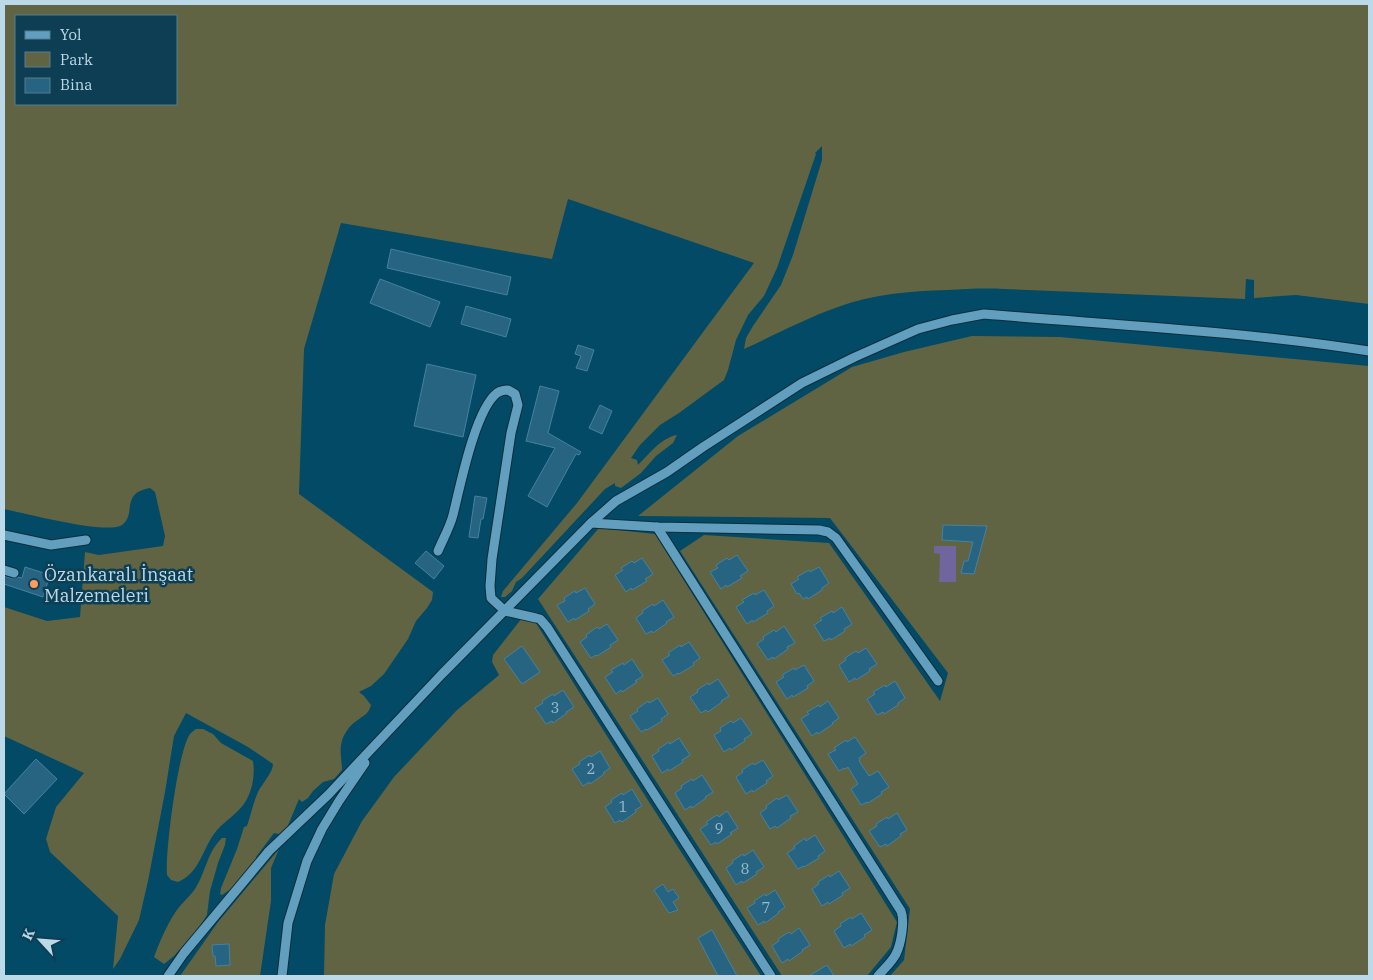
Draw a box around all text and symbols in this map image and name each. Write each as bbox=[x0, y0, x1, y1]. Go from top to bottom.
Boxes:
legend bbox=[15, 15, 178, 105]
text: Yol bbox=[60, 25, 81, 44]
text: Park bbox=[60, 50, 93, 69]
text: Bina bbox=[60, 75, 93, 94]
place label: Özankaralı İnşaat Malzemeleri bbox=[44, 563, 193, 607]
marker: Özankaralı İnşaat Malzemeleri bbox=[28, 578, 40, 590]
house number: 3 bbox=[550, 698, 560, 717]
house number: 2 bbox=[586, 759, 596, 778]
house number: 1 bbox=[618, 797, 628, 816]
house number: 9 bbox=[714, 819, 724, 838]
house number: 8 bbox=[740, 859, 750, 878]
house number: 7 bbox=[761, 898, 771, 917]
north arrow bbox=[15, 915, 65, 965]
text: K bbox=[18, 925, 39, 943]

